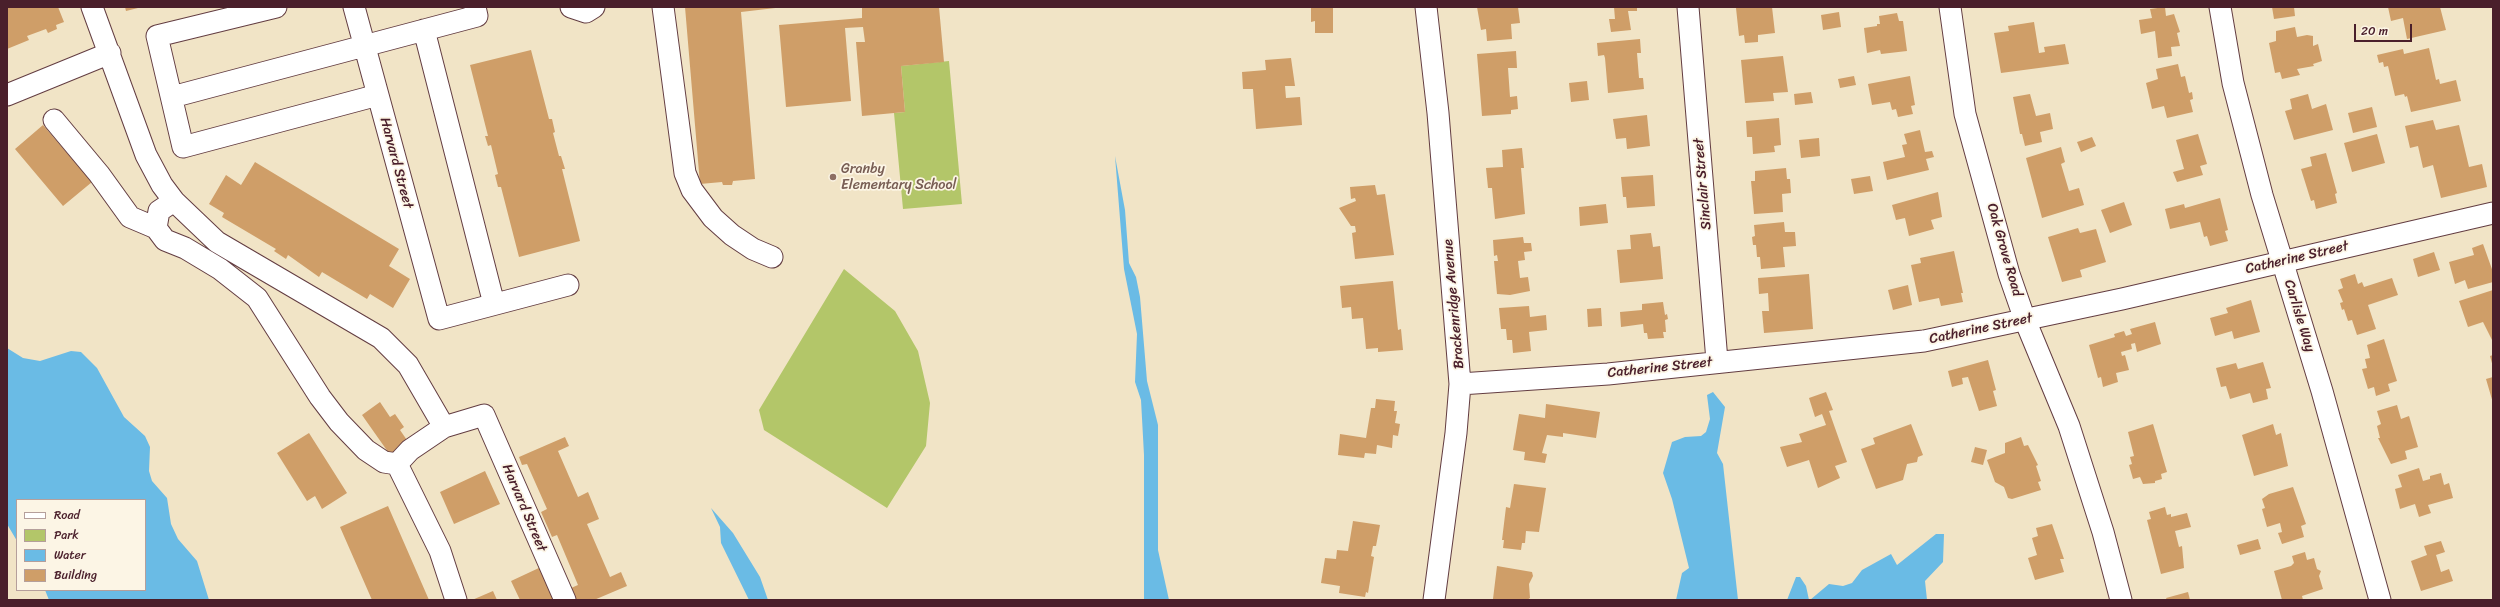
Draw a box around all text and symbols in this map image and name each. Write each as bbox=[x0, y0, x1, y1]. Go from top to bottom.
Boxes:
scale bar bbox=[2356, 16, 2414, 42]
text: 20 m bbox=[2361, 20, 2388, 42]
street label: Harvard Street bbox=[376, 116, 416, 210]
street label: Sinclair Street bbox=[1691, 137, 1715, 231]
place label: Granby Elementary School bbox=[841, 161, 957, 194]
marker: Granby Elementary School bbox=[828, 172, 838, 182]
street label: Oak Grove Road bbox=[1983, 201, 2025, 299]
street label: Brackenridge Avenue bbox=[1440, 238, 1468, 370]
street label: Catherine Street bbox=[2244, 238, 2350, 278]
street label: Carlisle Way bbox=[2280, 278, 2318, 354]
street label: Catherine Street bbox=[1928, 310, 2034, 348]
street label: Catherine Street bbox=[1607, 354, 1713, 382]
street label: Harvard Street bbox=[498, 462, 550, 554]
legend bbox=[16, 499, 146, 591]
text: Road bbox=[54, 504, 80, 526]
text: Park bbox=[54, 524, 79, 546]
text: Water bbox=[54, 544, 86, 566]
text: Building bbox=[54, 564, 97, 586]

